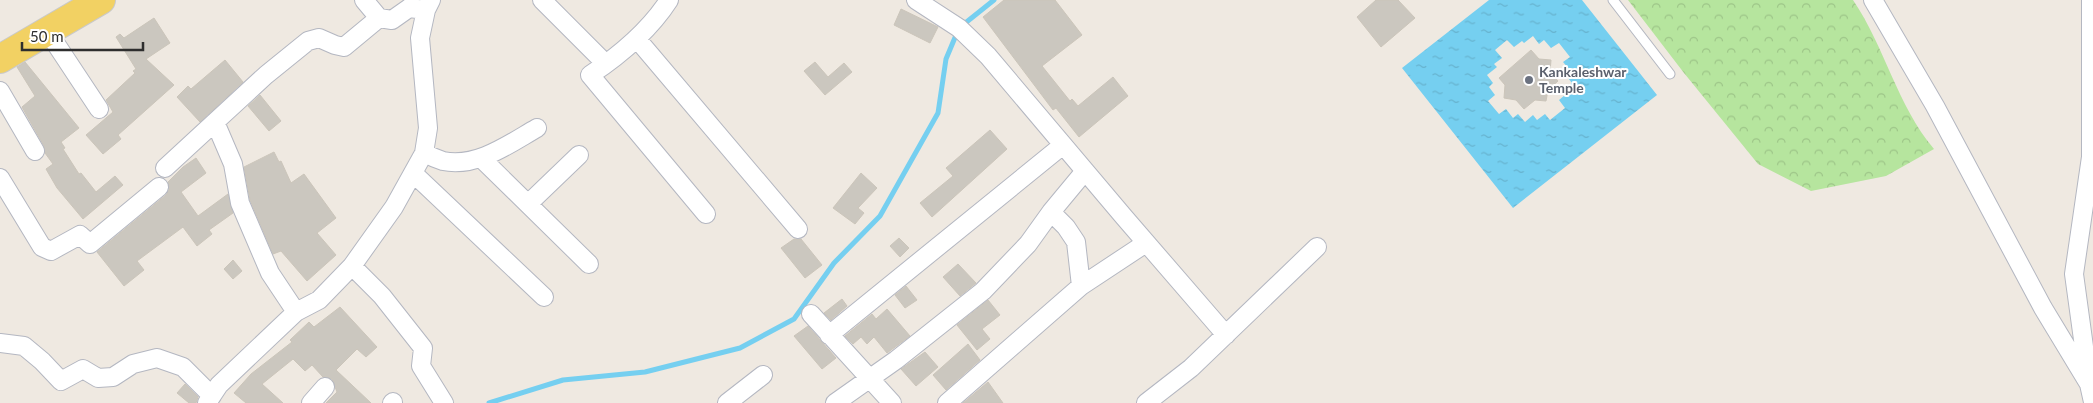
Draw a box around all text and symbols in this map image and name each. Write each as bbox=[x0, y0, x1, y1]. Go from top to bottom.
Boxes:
scale bar bbox=[22, 20, 144, 52]
text: 50 m bbox=[30, 27, 64, 45]
place label: Kankaleshwar Temple bbox=[1539, 63, 1627, 96]
marker: Kankaleshwar Temple bbox=[1523, 74, 1535, 86]

